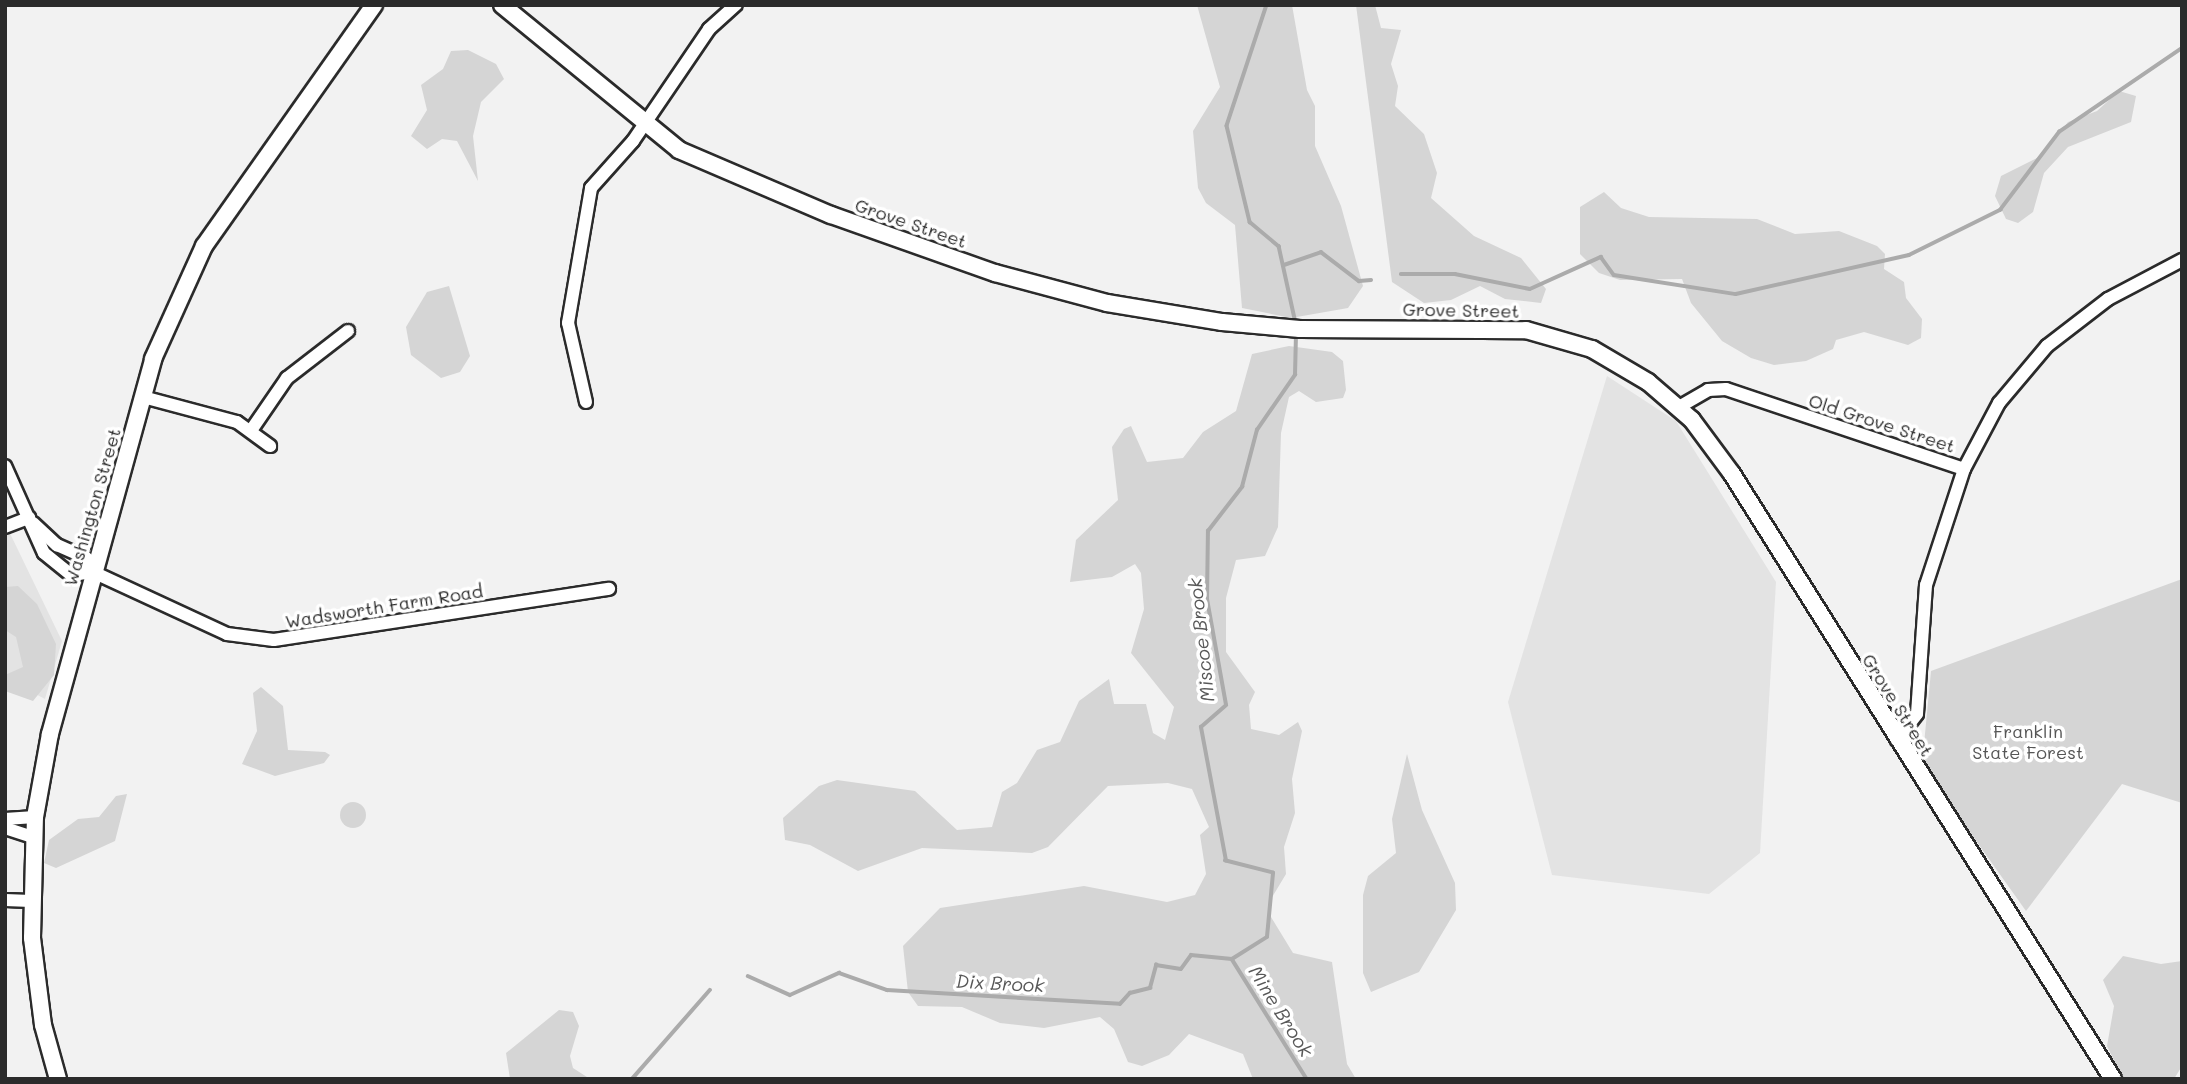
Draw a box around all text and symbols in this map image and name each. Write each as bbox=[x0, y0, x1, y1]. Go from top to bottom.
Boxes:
street label: Grove Street bbox=[852, 194, 970, 252]
street label: Grove Street bbox=[1402, 298, 1520, 322]
street label: Old Grove Street bbox=[1806, 389, 1958, 457]
street label: Washington Street bbox=[59, 425, 125, 589]
water label: Miscoe Brook bbox=[1183, 577, 1219, 703]
street label: Wadsworth Farm Road bbox=[284, 580, 484, 632]
street label: Grove Street bbox=[1858, 650, 1938, 760]
park label: Franklin State Forest bbox=[1972, 721, 2084, 764]
water label: Mine Brook bbox=[1244, 961, 1318, 1061]
water label: Dix Brook bbox=[955, 969, 1045, 997]

